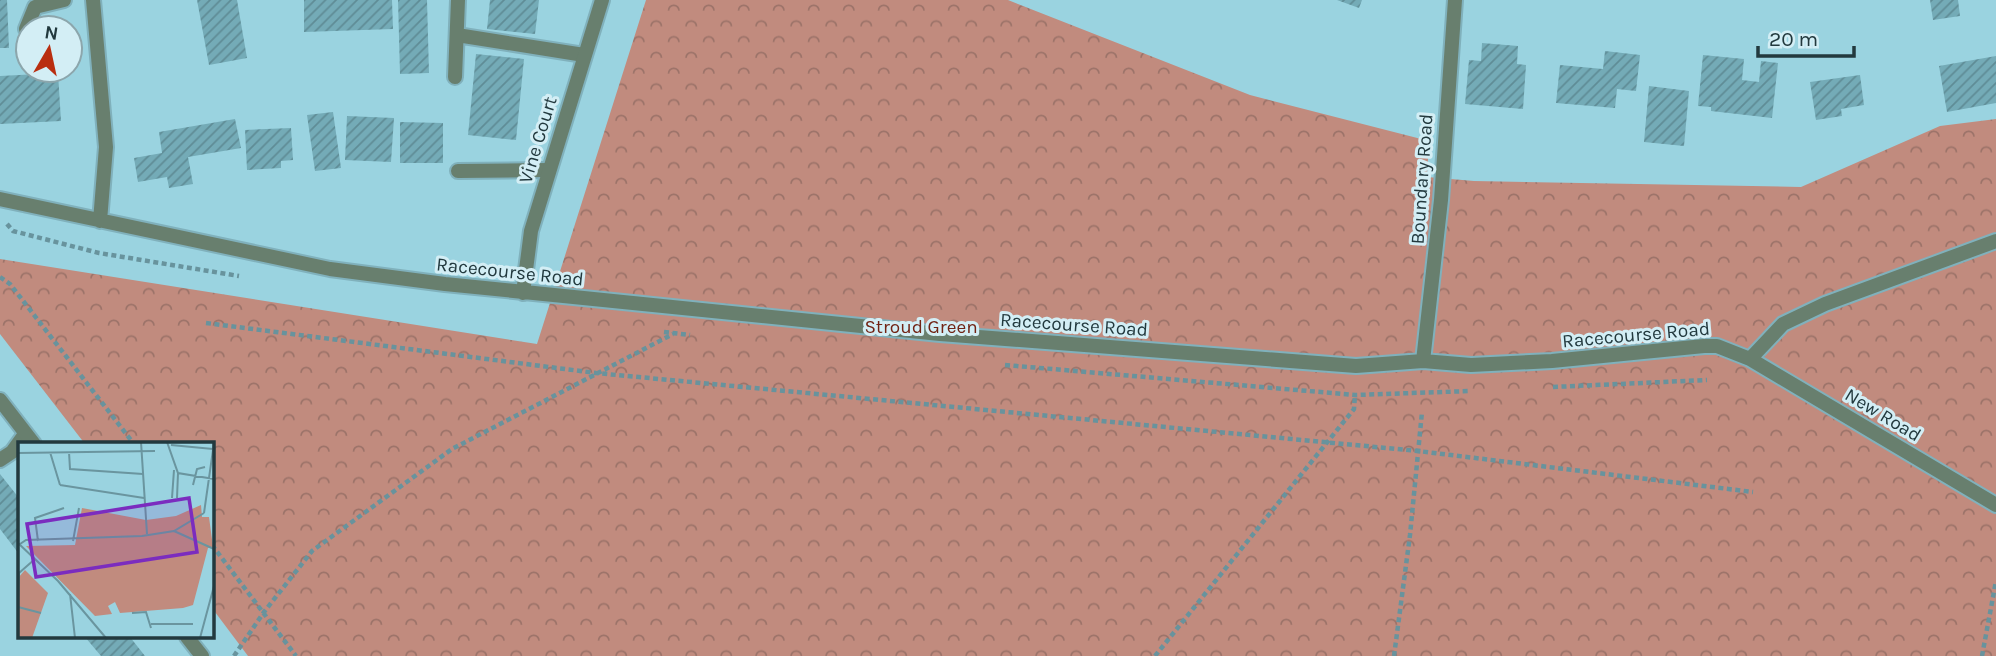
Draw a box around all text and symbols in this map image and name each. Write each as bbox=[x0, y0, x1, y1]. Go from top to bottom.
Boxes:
north arrow bbox=[14, 14, 84, 84]
scale bar bbox=[1758, 14, 1854, 58]
text: N bbox=[43, 21, 60, 45]
text: 20 m bbox=[1769, 27, 1818, 51]
street label: Vine Court bbox=[514, 94, 562, 186]
street label: Boundary Road bbox=[1406, 113, 1438, 245]
street label: Racecourse Road bbox=[435, 253, 585, 291]
street label: Racecourse Road bbox=[999, 309, 1149, 341]
park label: Stroud Green bbox=[864, 316, 978, 338]
street label: Racecourse Road bbox=[1561, 318, 1711, 352]
street label: New Road bbox=[1841, 384, 1925, 446]
inset map bbox=[18, 442, 214, 638]

